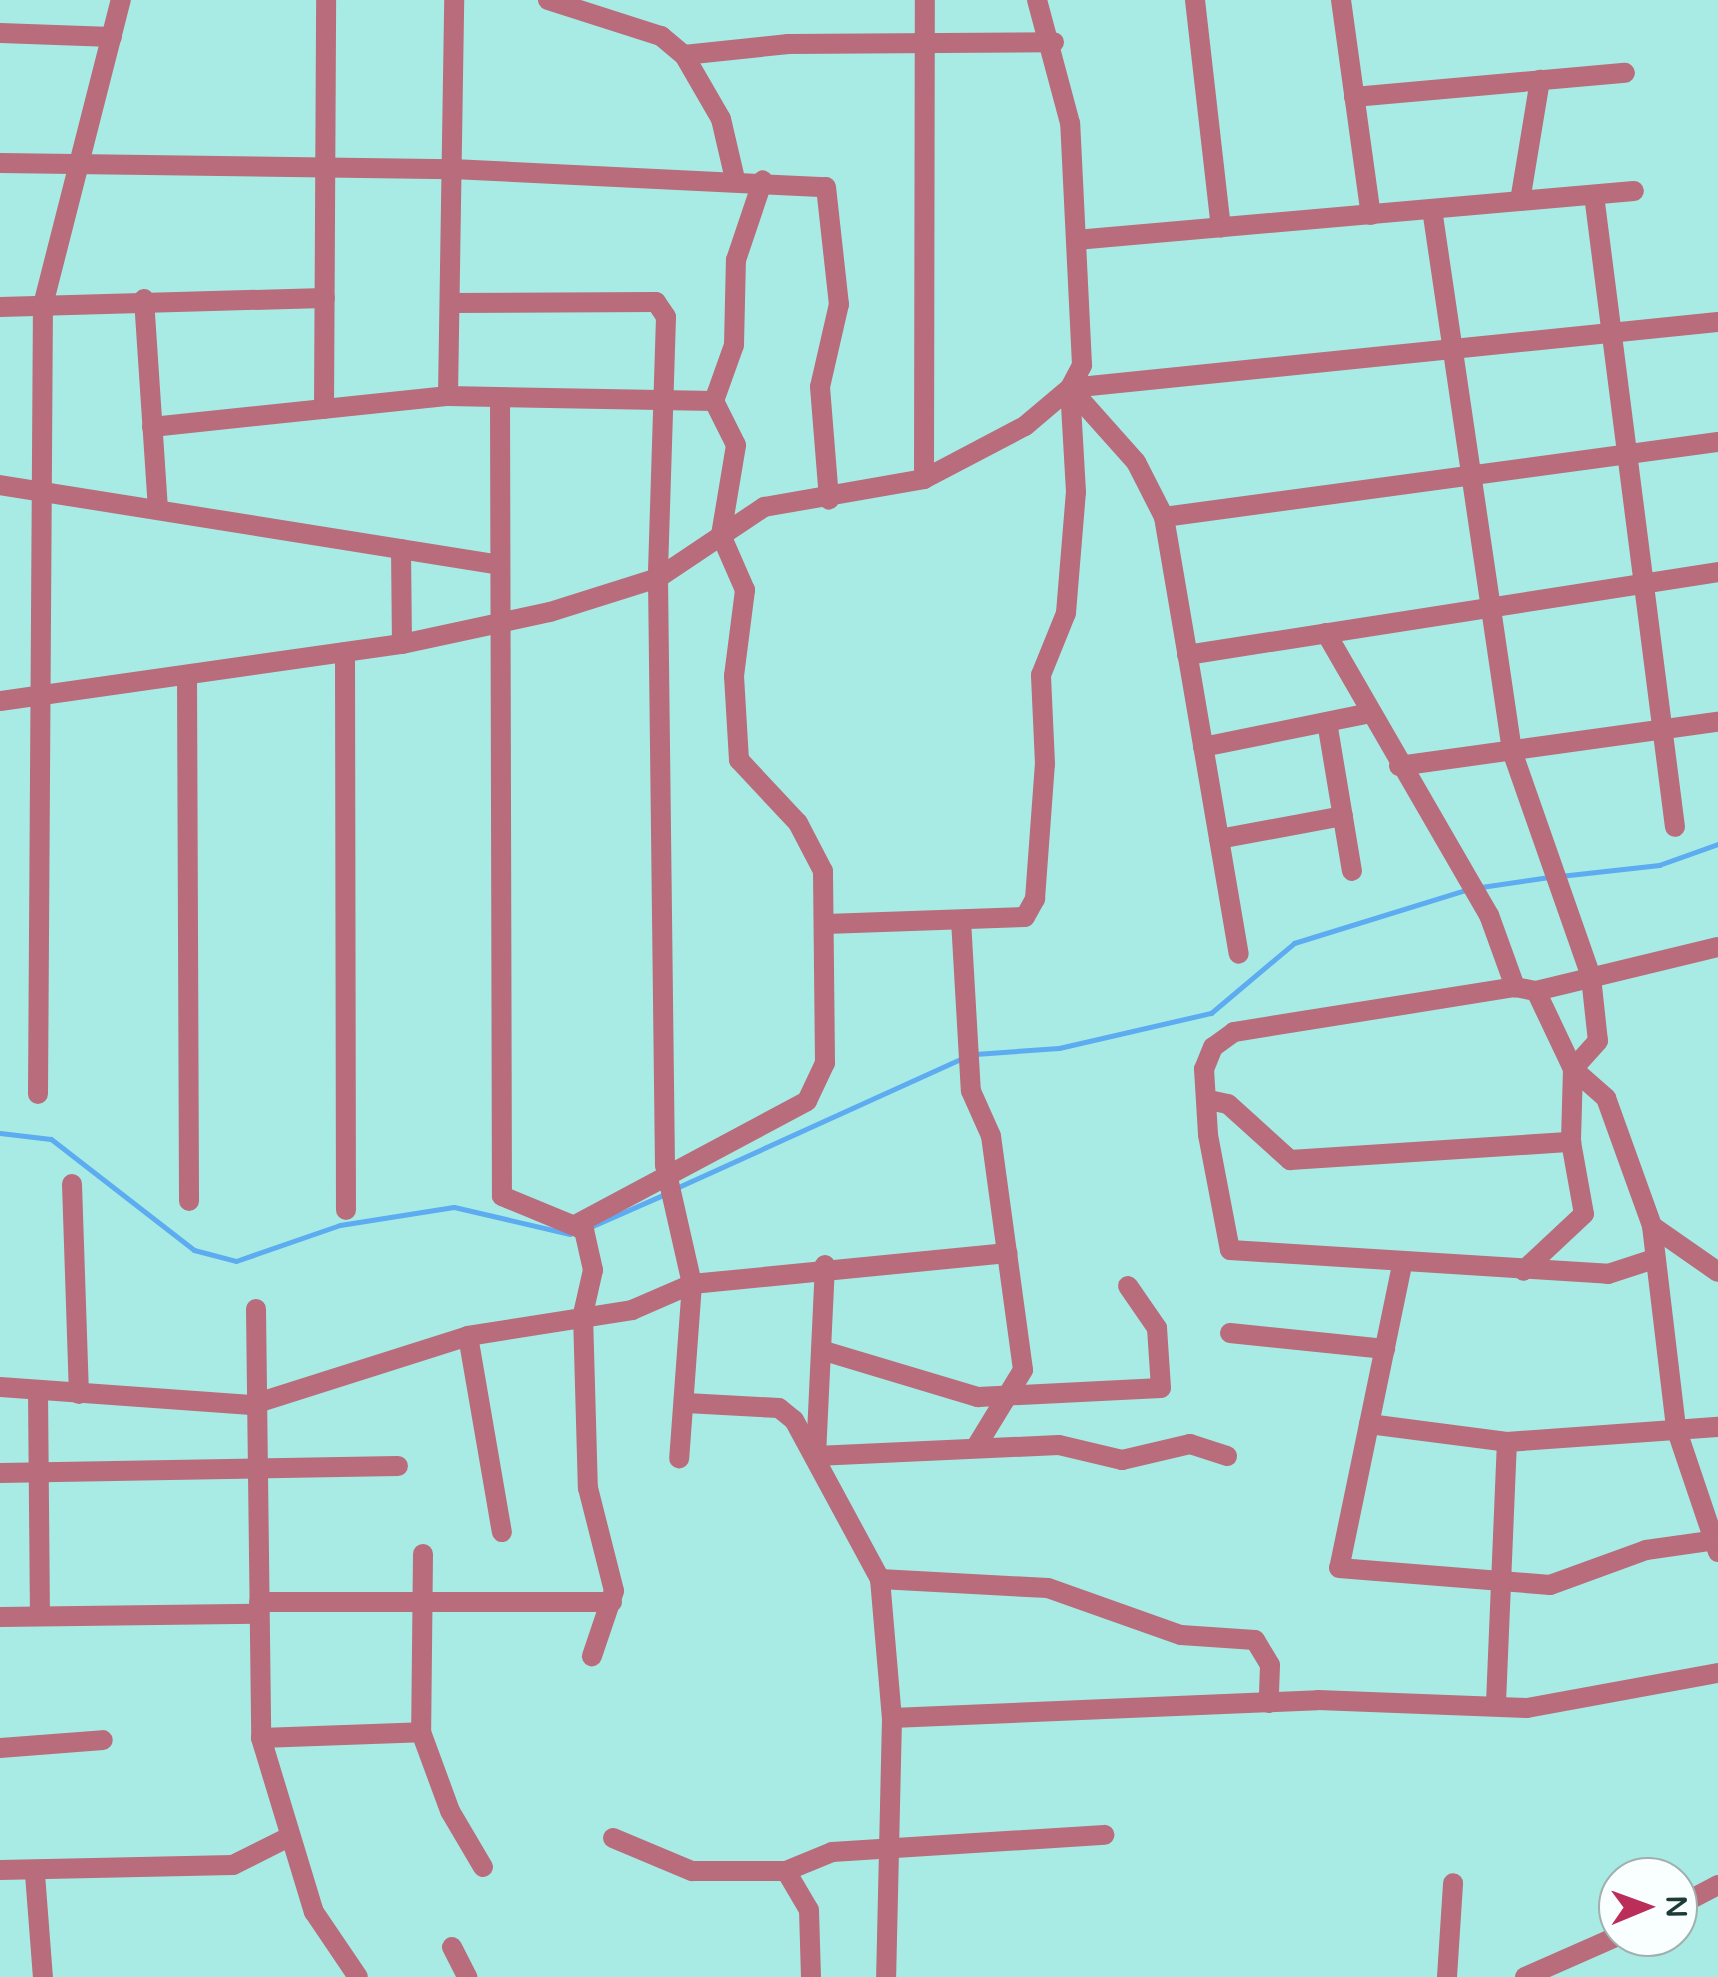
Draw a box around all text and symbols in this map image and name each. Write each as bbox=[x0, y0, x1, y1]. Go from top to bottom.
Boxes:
north arrow bbox=[1598, 1857, 1698, 1957]
text: N bbox=[1659, 1895, 1693, 1918]

